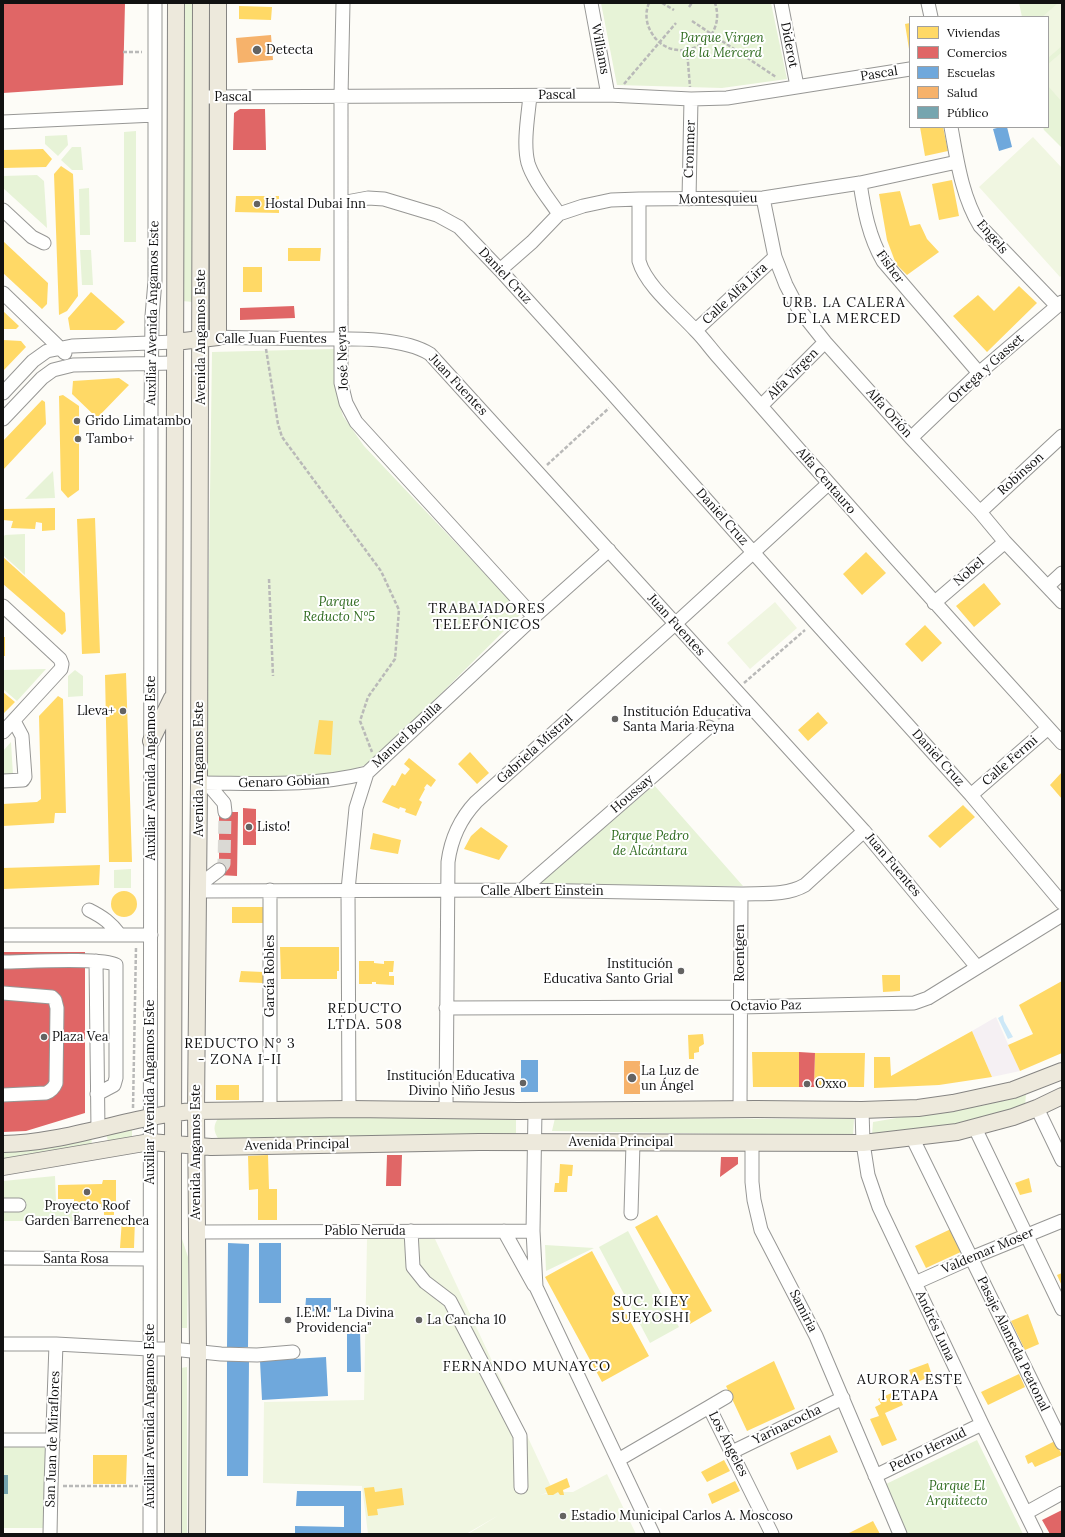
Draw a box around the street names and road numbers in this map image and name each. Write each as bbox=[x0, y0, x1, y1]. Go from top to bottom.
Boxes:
street label: Diderot bbox=[777, 21, 801, 69]
street label: Williams bbox=[587, 22, 613, 76]
street label: Pascal bbox=[859, 63, 899, 85]
street label: Pascal bbox=[538, 87, 576, 103]
street label: Pascal bbox=[214, 89, 252, 105]
street label: Crommer bbox=[681, 120, 699, 178]
street label: Montesquieu bbox=[678, 191, 758, 207]
street label: Engels bbox=[973, 217, 1011, 257]
street label: Auxiliar Avenida Angamos Este bbox=[144, 220, 162, 406]
street label: Daniel Cruz bbox=[475, 245, 535, 307]
street label: Fisher bbox=[873, 247, 907, 287]
street label: Calle Alfa Lira bbox=[699, 260, 771, 328]
street label: Avenida Angamos Este bbox=[193, 269, 209, 405]
street label: José Neyra bbox=[334, 325, 352, 391]
street label: Calle Juan Fuentes bbox=[215, 331, 327, 347]
street label: Ortega y Gasset bbox=[945, 331, 1027, 407]
street label: Alfa Virgen bbox=[764, 345, 822, 403]
street label: Juan Fuentes bbox=[426, 351, 490, 419]
street label: Alfa Orión bbox=[863, 385, 915, 441]
street label: Alfa Centauro bbox=[793, 445, 859, 517]
street label: Robinson bbox=[995, 449, 1047, 499]
street label: Daniel Cruz bbox=[692, 485, 752, 549]
street label: Nobel bbox=[950, 554, 988, 590]
street label: Juan Fuentes bbox=[644, 591, 708, 659]
street label: Auxiliar Avenida Angamos Este bbox=[143, 675, 159, 861]
street label: Manuel Bonilla bbox=[369, 699, 445, 771]
street label: Avenida Angamos Este bbox=[191, 701, 207, 837]
street label: Gabriela Mistral bbox=[494, 711, 576, 787]
street label: Daniel Cruz bbox=[908, 726, 968, 790]
street label: Calle Fermi bbox=[979, 733, 1041, 789]
street label: Houssay bbox=[608, 771, 656, 817]
street label: Genaro Gobian bbox=[238, 773, 330, 791]
street label: Juan Fuentes bbox=[862, 830, 924, 900]
street label: Calle Albert Einstein bbox=[480, 883, 604, 899]
street label: Roentgen bbox=[732, 924, 748, 982]
street label: García Robles bbox=[262, 935, 278, 1017]
street label: Octavio Paz bbox=[730, 998, 802, 1014]
street label: Auxiliar Avenida Angamos Este bbox=[142, 999, 158, 1185]
street label: Avenida Angamos Este bbox=[188, 1084, 204, 1220]
street label: Avenida Principal bbox=[569, 1134, 673, 1150]
street label: Avenida Principal bbox=[245, 1136, 349, 1154]
street label: Pablo Neruda bbox=[324, 1223, 406, 1239]
street label: Valdemar Moser bbox=[939, 1225, 1037, 1277]
street label: Santa Rosa bbox=[43, 1251, 109, 1267]
street label: Pasaje Alameda Peatonal bbox=[974, 1274, 1052, 1414]
street label: Samiria bbox=[786, 1287, 820, 1335]
street label: Andrés Luna bbox=[912, 1288, 958, 1364]
street label: Auxiliar Avenida Angamos Este bbox=[142, 1323, 158, 1509]
street label: San Juan de Miraflores bbox=[43, 1370, 63, 1508]
street label: Yarinacocha bbox=[750, 1402, 824, 1448]
street label: Los Ángeles bbox=[705, 1409, 751, 1479]
street label: Pedro Heraud bbox=[887, 1425, 969, 1475]

